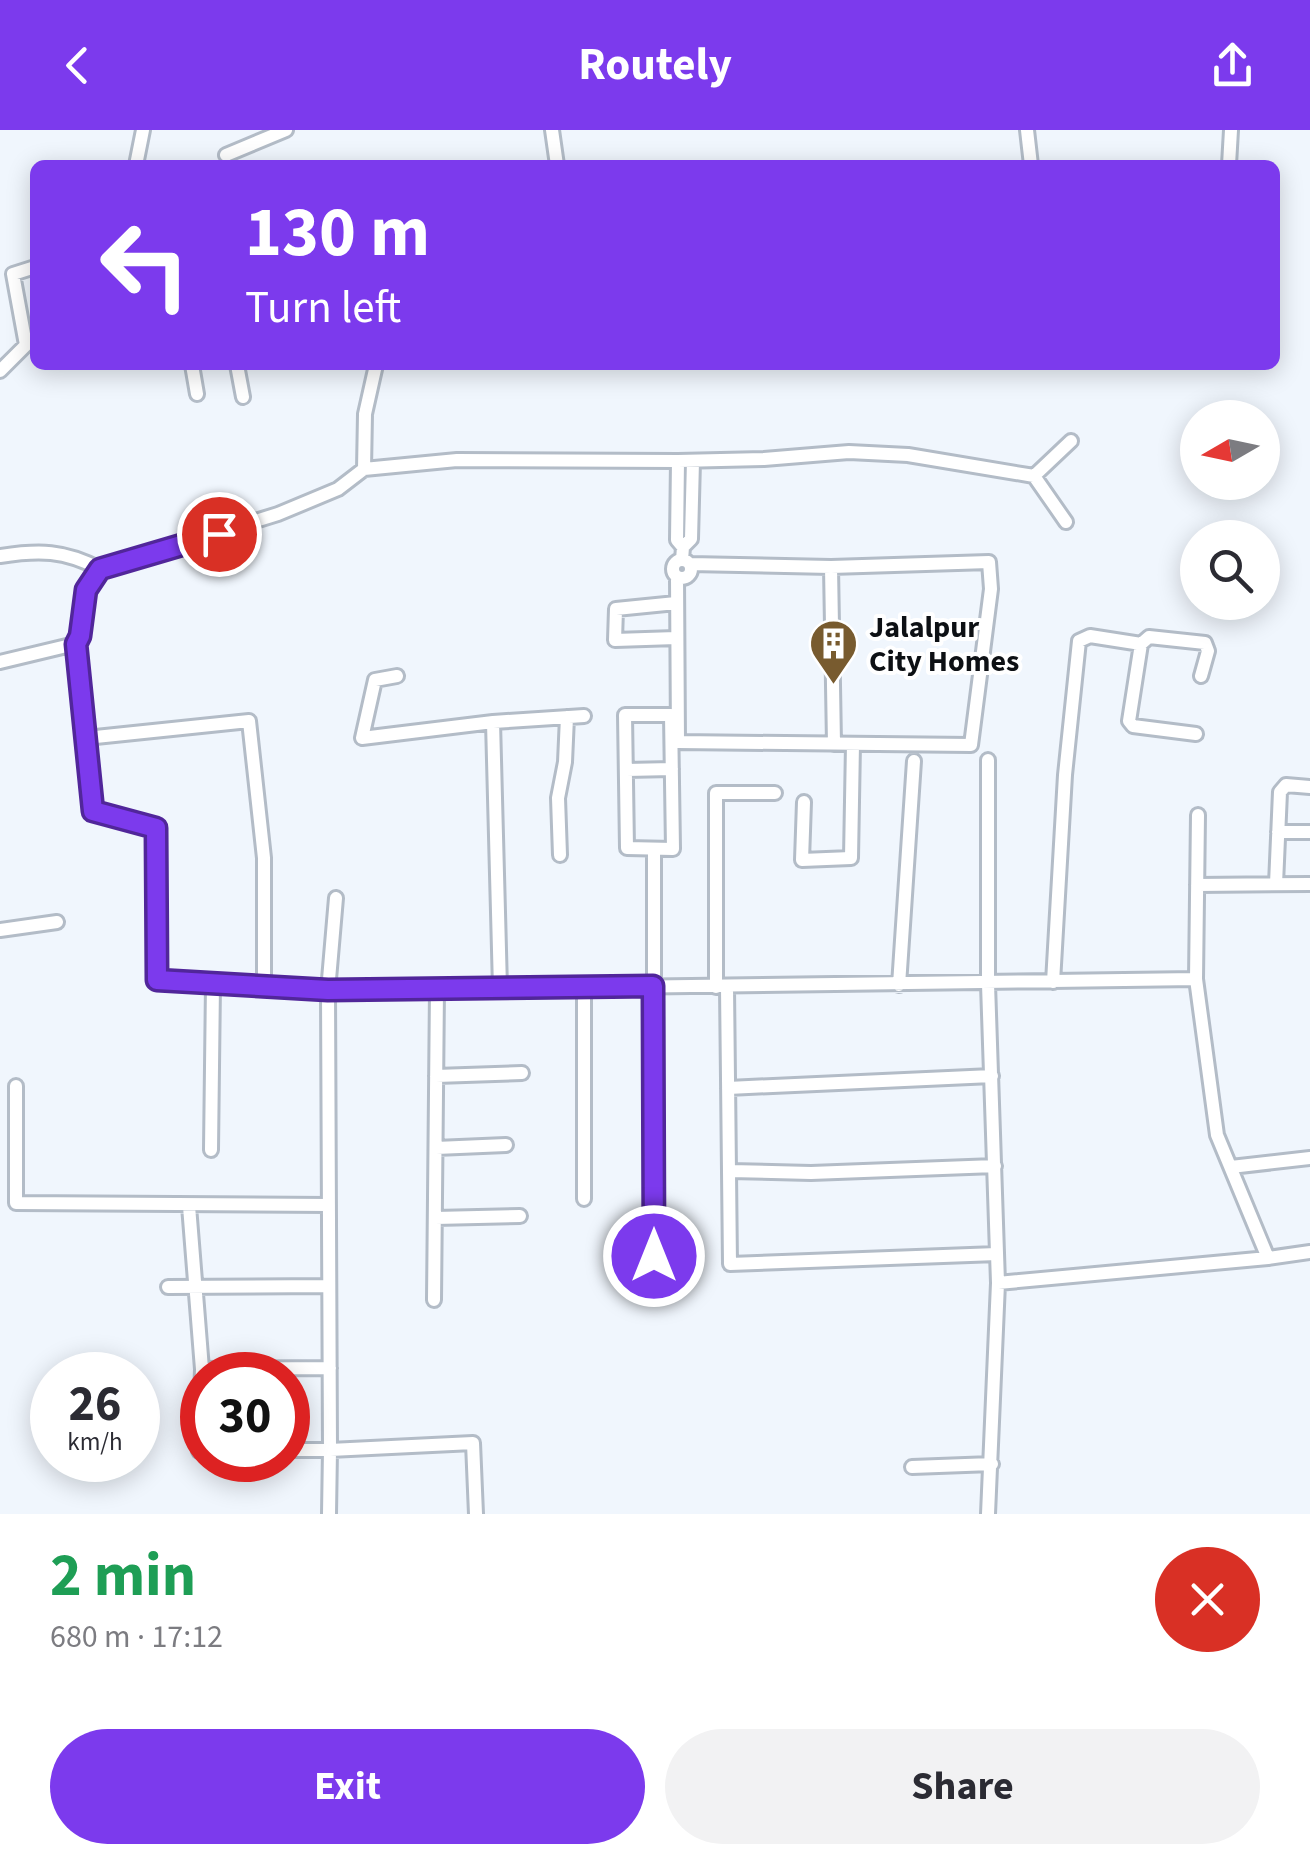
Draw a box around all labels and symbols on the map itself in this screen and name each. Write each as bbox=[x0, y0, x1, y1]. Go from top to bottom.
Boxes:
north arrow bbox=[1180, 400, 1280, 500]
pin bbox=[177, 492, 262, 577]
place label: Jalalpur City Homes bbox=[869, 606, 1019, 683]
building icon: Jalalpur City Homes bbox=[808, 618, 860, 686]
position arrow bbox=[602, 1204, 706, 1308]
speed limit sign: 30 bbox=[180, 1352, 310, 1482]

